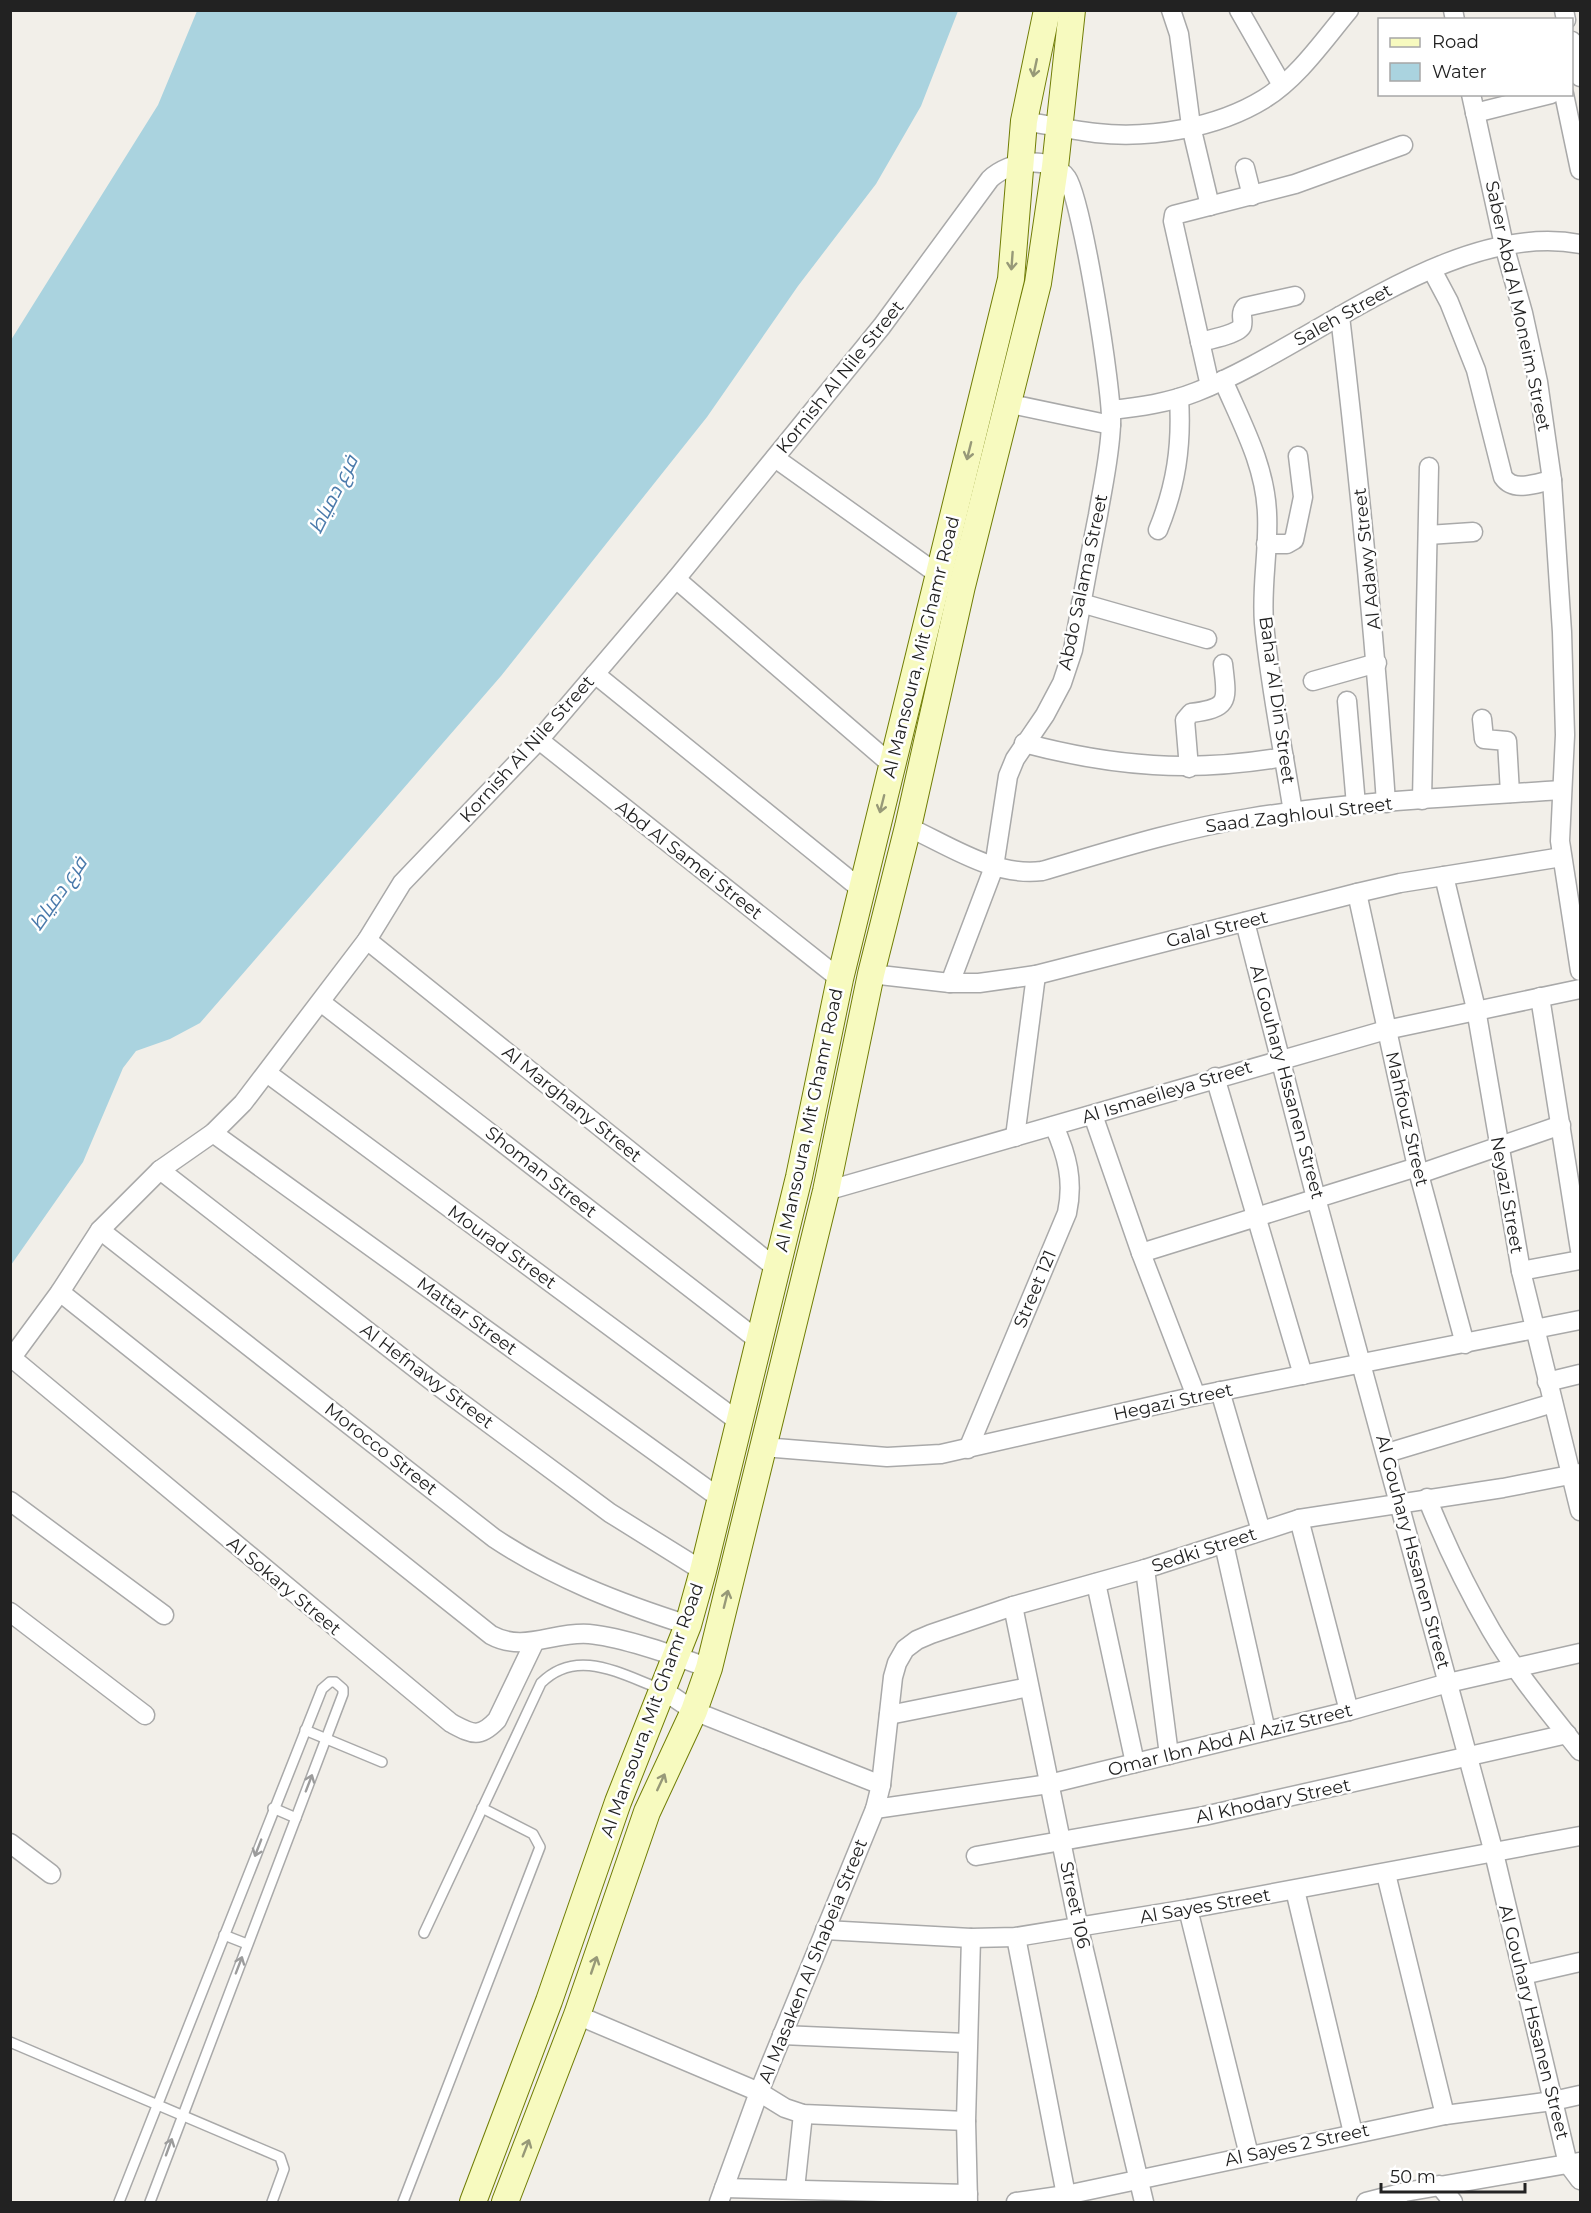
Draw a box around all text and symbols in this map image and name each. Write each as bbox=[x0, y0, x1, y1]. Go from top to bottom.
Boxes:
legend bbox=[1378, 18, 1573, 96]
text: Road bbox=[1432, 31, 1479, 53]
one-way arrow bbox=[1029, 57, 1040, 77]
text: Water bbox=[1432, 61, 1487, 83]
street label: Saber Abd Al Moneim Street bbox=[1481, 179, 1555, 433]
one-way arrow bbox=[1006, 251, 1017, 271]
street label: Saleh Street bbox=[1290, 279, 1396, 351]
street label: Kornish Al Nile Street bbox=[772, 296, 908, 458]
one-way arrow bbox=[963, 441, 975, 460]
water label: فرع دمياط bbox=[303, 449, 365, 538]
street label: Al Adawy Street bbox=[1349, 487, 1385, 631]
street label: Abdo Salama Street bbox=[1054, 492, 1112, 672]
street label: Al Mansoura, Mit Ghamr Road bbox=[878, 514, 964, 780]
street label: Baha' Al Din Street bbox=[1254, 615, 1300, 785]
street label: Kornish Al Nile Street bbox=[455, 671, 599, 827]
street label: Saad Zaghloul Street bbox=[1204, 793, 1394, 837]
one-way arrow bbox=[876, 794, 888, 813]
street label: Abd Al Samei Street bbox=[611, 796, 767, 924]
water label: فرع دمياط bbox=[24, 850, 95, 935]
street label: Galal Street bbox=[1164, 906, 1270, 952]
street label: Al Gouhary Hssanen Street bbox=[1245, 963, 1329, 1201]
street label: Al Mansoura, Mit Ghamr Road bbox=[770, 986, 848, 1254]
street label: Al Marghany Street bbox=[498, 1041, 646, 1167]
street label: Mahfouz Street bbox=[1381, 1049, 1433, 1189]
street label: Al Ismaeileya Street bbox=[1079, 1056, 1255, 1128]
street label: Shoman Street bbox=[481, 1122, 601, 1222]
street label: Neyazi Street bbox=[1486, 1135, 1528, 1255]
street label: Mourad Street bbox=[443, 1200, 561, 1294]
street label: Street 121 bbox=[1009, 1247, 1061, 1331]
street label: Mattar Street bbox=[412, 1272, 522, 1360]
street label: Al Hefnawy Street bbox=[356, 1319, 498, 1433]
street label: Hegazi Street bbox=[1111, 1379, 1235, 1425]
street label: Morocco Street bbox=[320, 1398, 442, 1500]
street label: Al Gouhary Hssanen Street bbox=[1371, 1433, 1455, 1671]
street label: Sedki Street bbox=[1149, 1523, 1259, 1577]
street label: Al Sokary Street bbox=[223, 1532, 345, 1640]
street label: Al Mansoura, Mit Ghamr Road bbox=[596, 1580, 708, 1840]
one-way arrow bbox=[721, 1590, 733, 1609]
street label: Omar Ibn Abd Al Aziz Street bbox=[1106, 1699, 1354, 1781]
one-way arrow bbox=[304, 1774, 315, 1793]
one-way arrow bbox=[656, 1774, 668, 1792]
street label: Al Khodary Street bbox=[1194, 1774, 1352, 1828]
street label: Al Masaken Al Shabeia Street bbox=[754, 1836, 872, 2086]
one-way arrow bbox=[252, 1838, 263, 1857]
street label: Street 106 bbox=[1055, 1859, 1095, 1951]
street label: Al Sayes Street bbox=[1138, 1884, 1272, 1928]
street label: Al Gouhary Hssanen Street bbox=[1494, 1902, 1574, 2142]
one-way arrow bbox=[234, 1956, 245, 1975]
one-way arrow bbox=[589, 1956, 600, 1975]
street label: Al Sayes 2 Street bbox=[1223, 2119, 1371, 2171]
one-way arrow bbox=[165, 2139, 176, 2157]
one-way arrow bbox=[521, 2139, 532, 2158]
scale bar bbox=[1381, 2156, 1525, 2194]
text: 50 m bbox=[1390, 2166, 1436, 2188]

